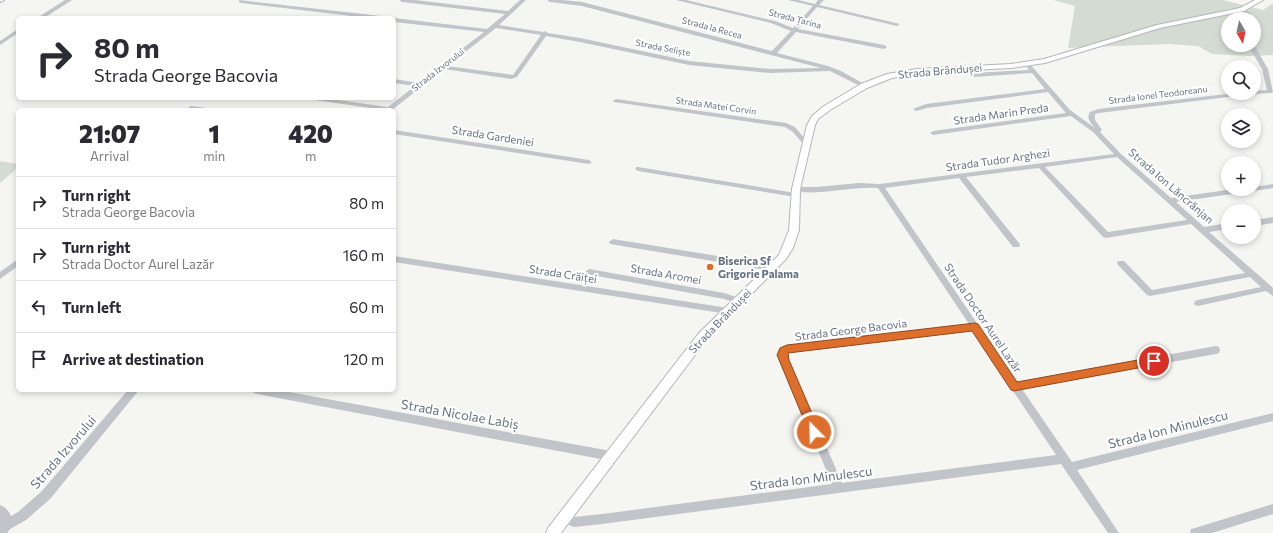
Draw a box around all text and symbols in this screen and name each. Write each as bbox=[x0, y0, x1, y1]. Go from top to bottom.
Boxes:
street label: Strada Țarina bbox=[767, 6, 823, 32]
north arrow bbox=[1221, 12, 1261, 52]
map controls bbox=[1221, 12, 1261, 244]
street label: Strada la Recea bbox=[681, 14, 744, 41]
text: 80 m bbox=[94, 30, 160, 64]
icon: right bbox=[28, 32, 80, 84]
street label: Strada Seliște bbox=[634, 37, 692, 59]
street label: Strada Izvorului bbox=[409, 46, 466, 94]
street label: Strada Brândușei bbox=[897, 60, 983, 82]
button: search bbox=[1221, 60, 1261, 100]
text: Strada George Bacovia bbox=[94, 64, 278, 86]
street label: Strada Ionel Teodoreanu bbox=[1108, 83, 1208, 106]
street label: Strada Matei Corvin bbox=[675, 94, 757, 117]
street label: Strada Marin Preda bbox=[953, 100, 1049, 127]
button: layers bbox=[1221, 108, 1261, 148]
text: 21:07 bbox=[79, 119, 140, 148]
text: 1 bbox=[209, 119, 220, 148]
text: 420 bbox=[288, 119, 333, 148]
street label: Strada Gardeniei bbox=[451, 123, 535, 148]
street label: Strada Ion Lăncrănjan bbox=[1126, 145, 1216, 226]
street label: Strada Tudor Arghezi bbox=[945, 146, 1051, 173]
text: Arrival bbox=[90, 148, 129, 164]
text: min bbox=[203, 148, 225, 164]
text: m bbox=[305, 148, 316, 164]
button: + bbox=[1221, 156, 1261, 196]
text: Turn right bbox=[62, 186, 131, 204]
icon: right bbox=[28, 192, 50, 214]
text: 80 m bbox=[349, 194, 384, 212]
text: Strada George Bacovia bbox=[62, 204, 195, 220]
button: − bbox=[1221, 204, 1261, 244]
text: Turn right bbox=[62, 238, 131, 256]
icon: right bbox=[28, 244, 50, 266]
text: 160 m bbox=[343, 246, 384, 264]
place label: Biserica Sf Grigorie Palama bbox=[718, 254, 799, 280]
text: Strada Doctor Aurel Lazăr bbox=[62, 256, 214, 272]
street label: Strada Aromei bbox=[630, 261, 703, 286]
street label: Strada Doctor Aurel Lazăr bbox=[942, 261, 1025, 375]
street label: Strada Crăiței bbox=[528, 262, 598, 286]
marker: Biserica Sf Grigorie Palama bbox=[705, 262, 715, 272]
street label: Strada Brândușei bbox=[686, 286, 755, 356]
icon: left bbox=[28, 296, 50, 318]
text: Turn left bbox=[62, 298, 121, 316]
text: 60 m bbox=[349, 298, 384, 316]
street label: Strada George Bacovia bbox=[794, 316, 908, 343]
pin bbox=[1137, 344, 1171, 378]
icon: arrive bbox=[28, 348, 50, 370]
text: Arrive at destination bbox=[62, 350, 204, 368]
text: 120 m bbox=[344, 350, 384, 368]
icon: arrive bbox=[1143, 350, 1165, 372]
street label: Strada Nicolae Labiș bbox=[400, 396, 520, 433]
street label: Strada Ion Minulescu bbox=[1106, 406, 1230, 452]
position arrow bbox=[793, 411, 835, 453]
street label: Strada Izvorului bbox=[27, 412, 99, 492]
street label: Strada Ion Minulescu bbox=[749, 463, 873, 493]

